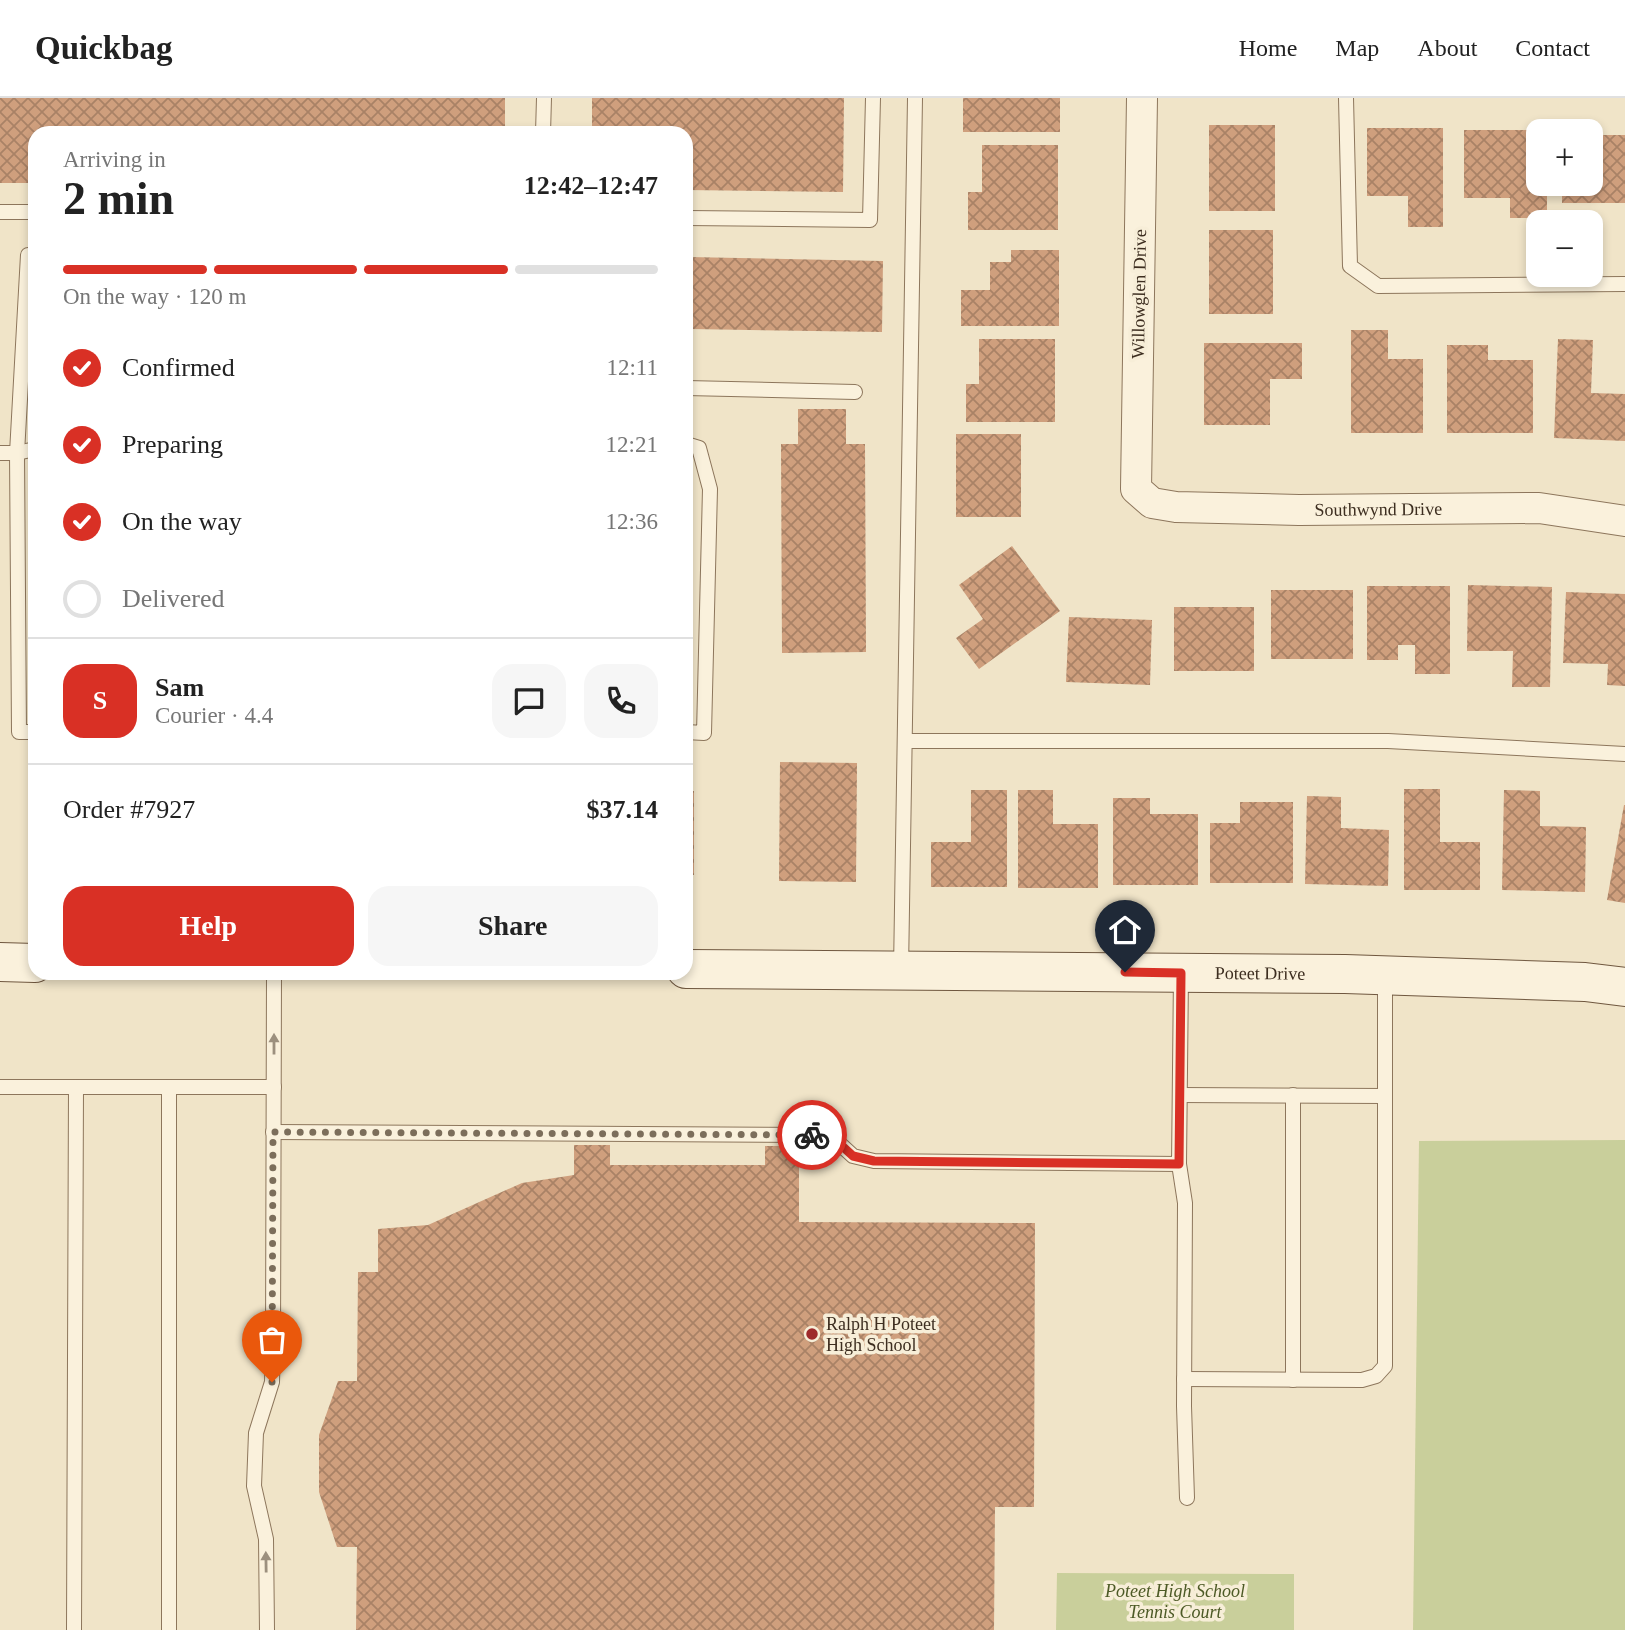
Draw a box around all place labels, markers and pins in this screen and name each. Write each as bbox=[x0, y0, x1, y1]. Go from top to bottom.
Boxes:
pin bbox=[1095, 900, 1155, 972]
pin bbox=[242, 1310, 302, 1382]
place label: Ralph H Poteet High School bbox=[826, 1314, 936, 1355]
marker: Ralph H Poteet High School bbox=[804, 1326, 820, 1342]

